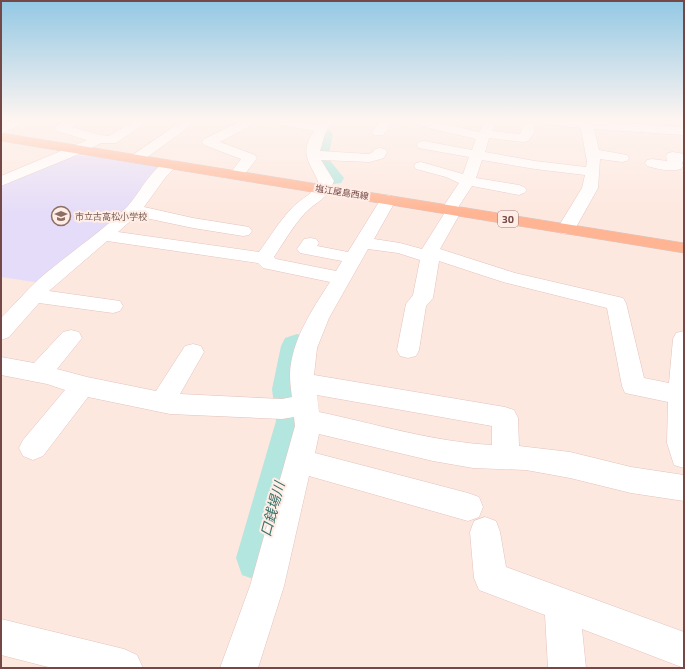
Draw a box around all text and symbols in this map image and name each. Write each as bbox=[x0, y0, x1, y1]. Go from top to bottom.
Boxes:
street label: 塩江屋島西線 bbox=[314, 182, 371, 202]
school or university icon: 市立古高松小学校 bbox=[50, 205, 72, 227]
place label: 市立古高松小学校 bbox=[75, 211, 147, 222]
road number: 30 bbox=[498, 211, 518, 227]
water label: 口銭場川 bbox=[257, 478, 288, 538]

